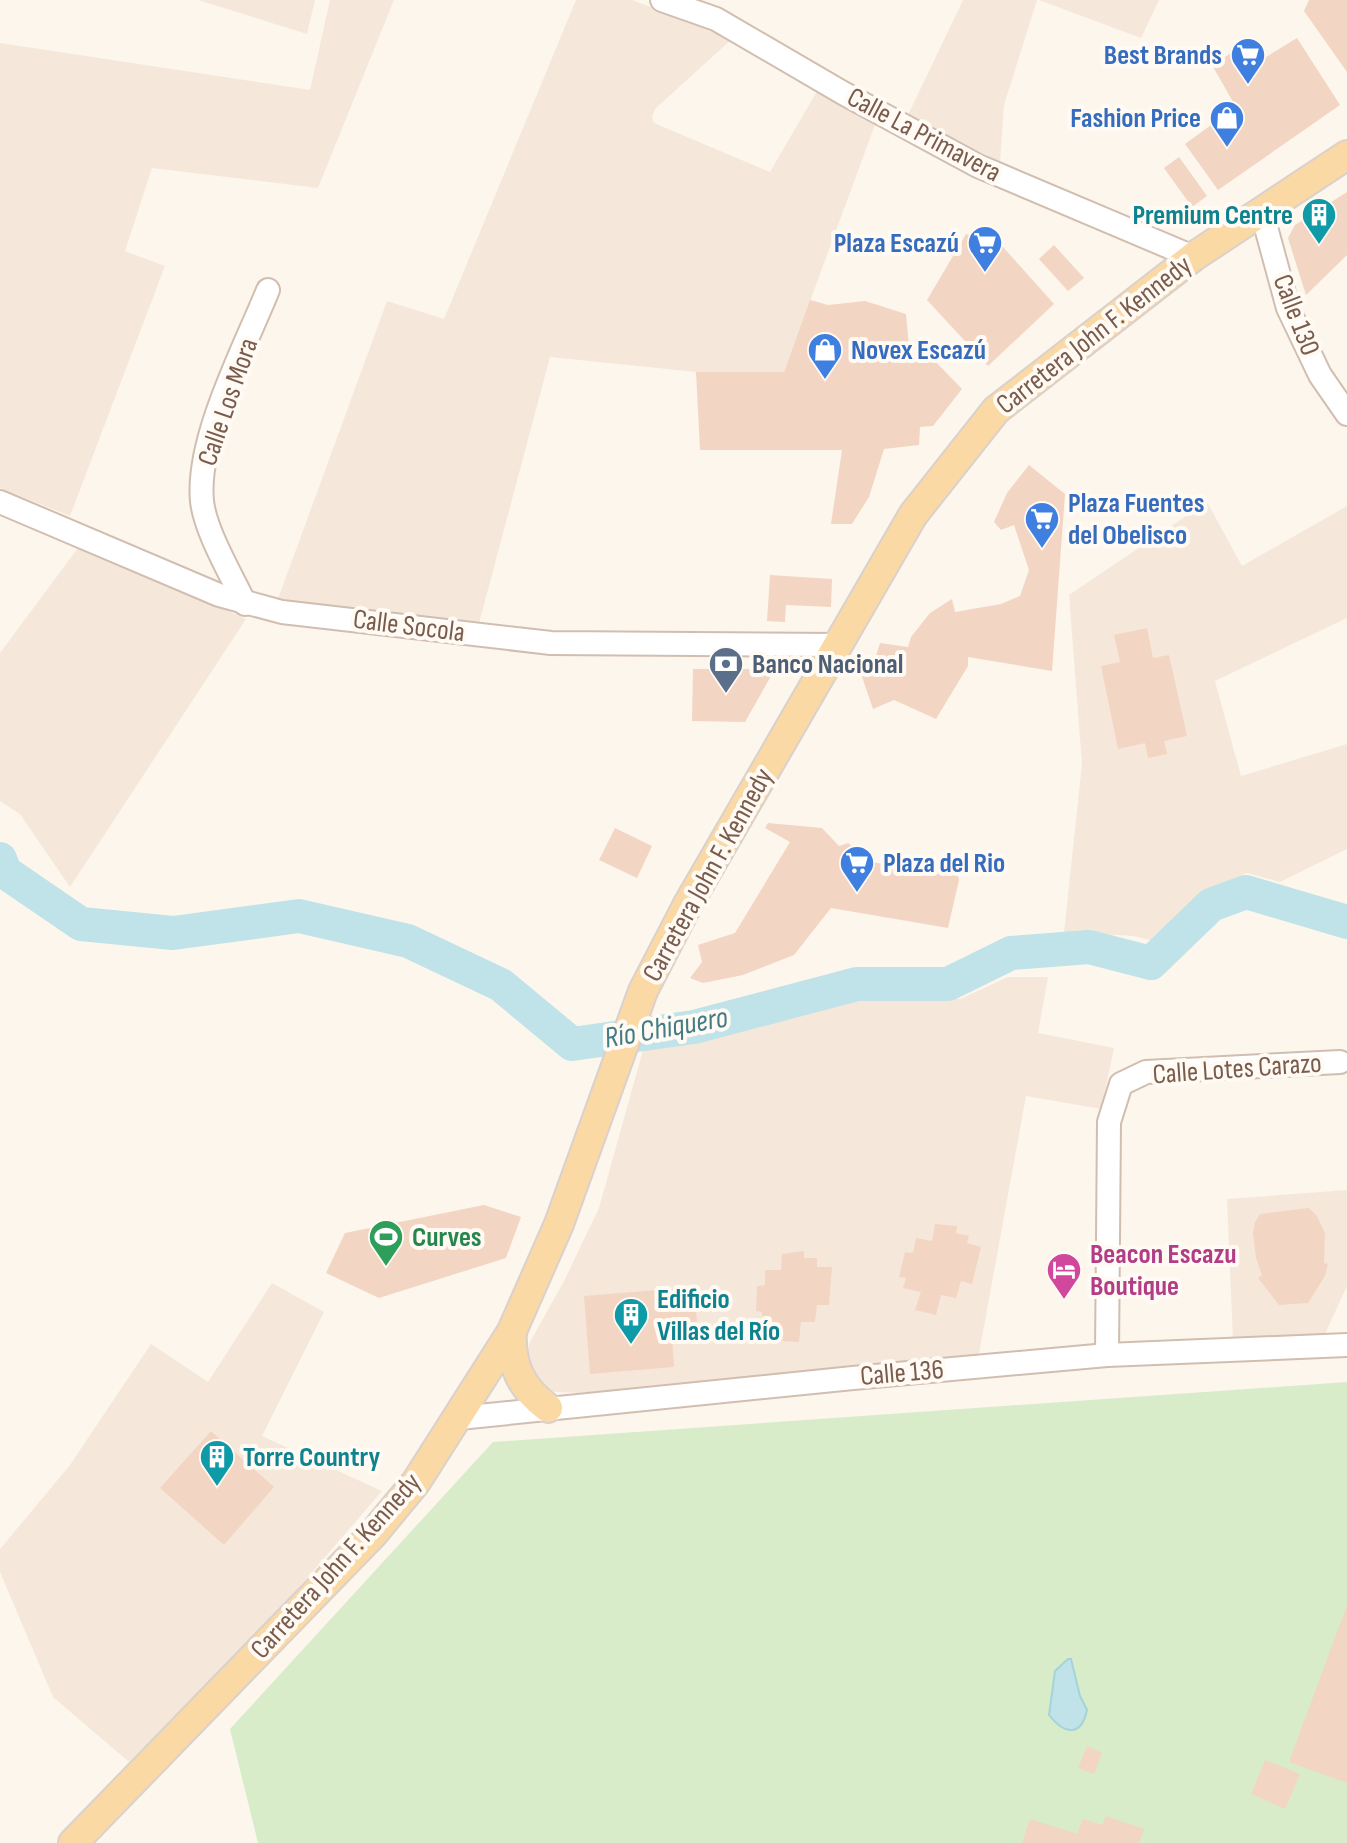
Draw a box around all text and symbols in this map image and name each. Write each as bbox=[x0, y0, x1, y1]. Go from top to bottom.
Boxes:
supermarket icon: Best Brands bbox=[1229, 36, 1267, 86]
place label: Best Brands bbox=[1104, 39, 1222, 72]
street label: Calle La Primavera bbox=[841, 81, 1007, 189]
shop icon: Fashion Price bbox=[1208, 99, 1246, 149]
place label: Fashion Price bbox=[1070, 102, 1201, 135]
building icon: Premium Centre bbox=[1300, 196, 1338, 246]
place label: Premium Centre bbox=[1132, 199, 1293, 232]
supermarket icon: Plaza Escazú bbox=[966, 224, 1004, 274]
place label: Plaza Escazú bbox=[834, 227, 959, 260]
street label: Carretera John F. Kennedy bbox=[990, 248, 1198, 421]
street label: Calle 130 bbox=[1266, 270, 1326, 360]
shop icon: Novex Escazú bbox=[806, 331, 844, 381]
street label: Calle Los Mora bbox=[191, 334, 265, 470]
place label: Novex Escazú bbox=[851, 334, 986, 367]
place label: Plaza Fuentes del Obelisco bbox=[1068, 487, 1204, 552]
supermarket icon: Plaza Fuentes del Obelisco bbox=[1023, 500, 1061, 550]
street label: Calle Socola bbox=[351, 603, 467, 649]
bank icon: Banco Nacional bbox=[707, 645, 745, 695]
place label: Banco Nacional bbox=[752, 648, 903, 681]
street label: Carretera John F. Kennedy bbox=[636, 763, 780, 987]
supermarket icon: Plaza del Rio bbox=[838, 844, 876, 894]
place label: Plaza del Rio bbox=[883, 847, 1005, 880]
water label: Río Chiquero bbox=[602, 999, 730, 1057]
street label: Calle Lotes Carazo bbox=[1151, 1047, 1323, 1091]
sports icon: Curves bbox=[367, 1218, 405, 1268]
place label: Curves bbox=[412, 1221, 482, 1254]
place label: Beacon Escazu Boutique bbox=[1090, 1238, 1236, 1303]
hotel icon: Beacon Escazu Boutique bbox=[1045, 1251, 1083, 1301]
place label: Edificio Villas del Río bbox=[657, 1283, 780, 1348]
building icon: Edificio Villas del Río bbox=[612, 1296, 650, 1346]
street label: Calle 136 bbox=[859, 1353, 945, 1393]
building icon: Torre Country bbox=[198, 1438, 236, 1488]
place label: Torre Country bbox=[243, 1441, 380, 1474]
street label: Carretera John F. Kennedy bbox=[244, 1466, 428, 1666]

